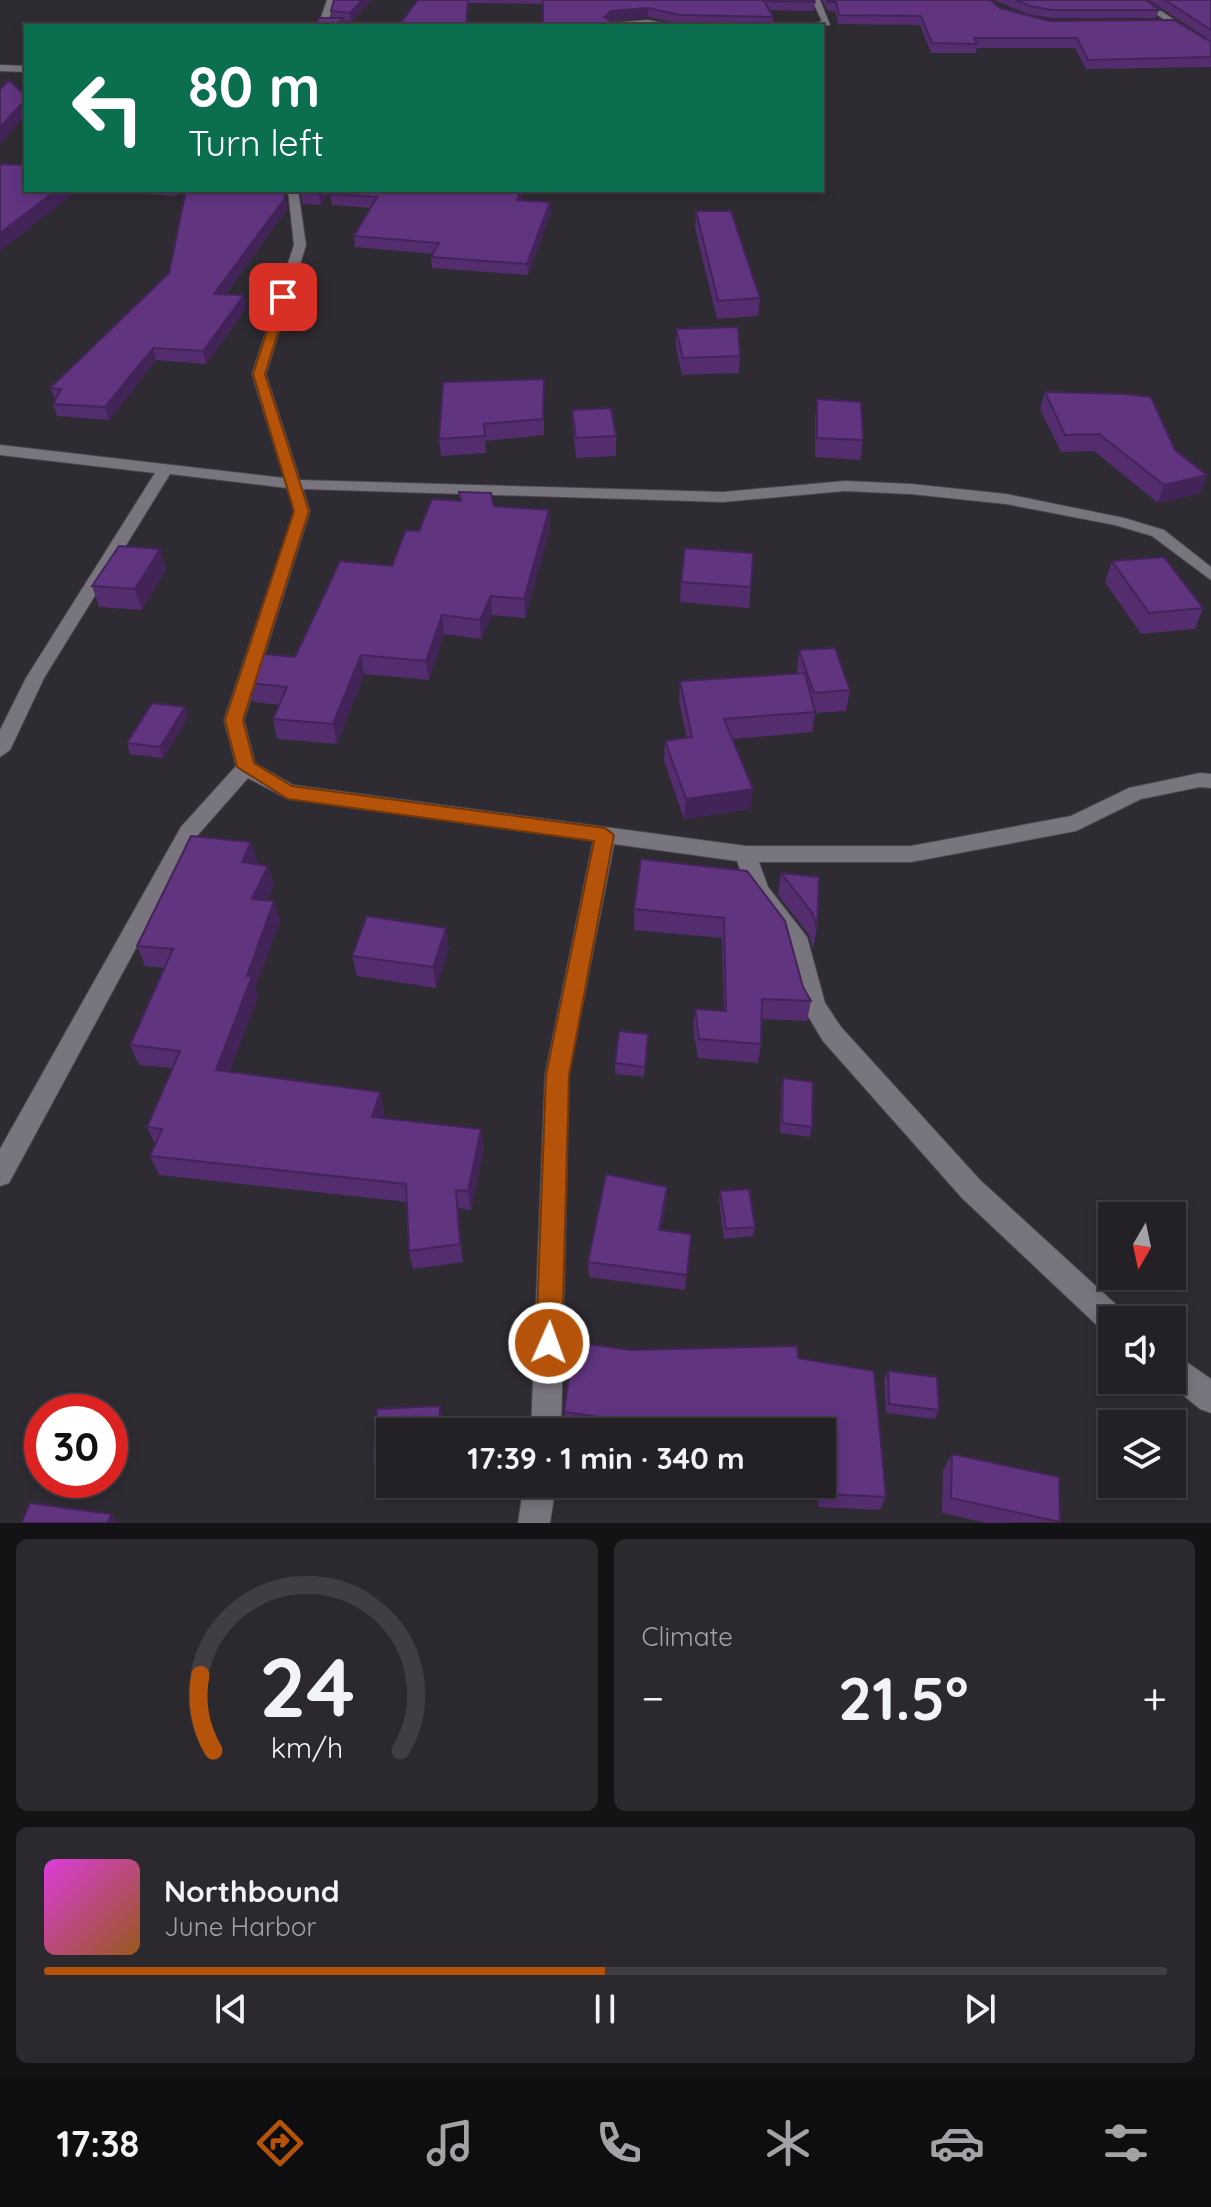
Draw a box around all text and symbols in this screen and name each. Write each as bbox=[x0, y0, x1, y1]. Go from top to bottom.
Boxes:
text: 80 m bbox=[188, 51, 320, 121]
icon: left bbox=[56, 56, 160, 160]
text: Turn left bbox=[188, 120, 324, 165]
pin bbox=[249, 263, 317, 331]
icon: arrive bbox=[261, 275, 305, 319]
north arrow bbox=[1098, 1202, 1186, 1290]
map controls bbox=[1098, 1202, 1186, 1498]
position arrow bbox=[507, 1301, 591, 1385]
button: sound bbox=[1098, 1306, 1186, 1394]
speed limit sign: 30 bbox=[24, 1394, 128, 1498]
button: layers bbox=[1098, 1410, 1186, 1498]
text: 17:39 · 1 min · 340 m bbox=[467, 1439, 745, 1477]
text: Climate bbox=[642, 1620, 733, 1653]
text: 24 bbox=[259, 1634, 355, 1738]
text: 21.5° bbox=[838, 1660, 969, 1735]
text: − bbox=[642, 1670, 664, 1725]
text: + bbox=[1142, 1670, 1167, 1725]
text: km/h bbox=[270, 1729, 343, 1765]
text: Northbound bbox=[164, 1872, 340, 1910]
text: June Harbor bbox=[164, 1910, 316, 1943]
icon: previous bbox=[209, 1987, 253, 2031]
icon: pause bbox=[583, 1987, 627, 2031]
icon: next bbox=[958, 1987, 1002, 2031]
icon: directions bbox=[252, 2115, 308, 2171]
icon: music bbox=[422, 2115, 478, 2171]
icon: phone bbox=[591, 2115, 647, 2171]
icon: climate bbox=[760, 2115, 816, 2171]
icon: car bbox=[929, 2115, 985, 2171]
icon: filters bbox=[1098, 2115, 1154, 2171]
text: 17:38 bbox=[57, 2121, 139, 2166]

